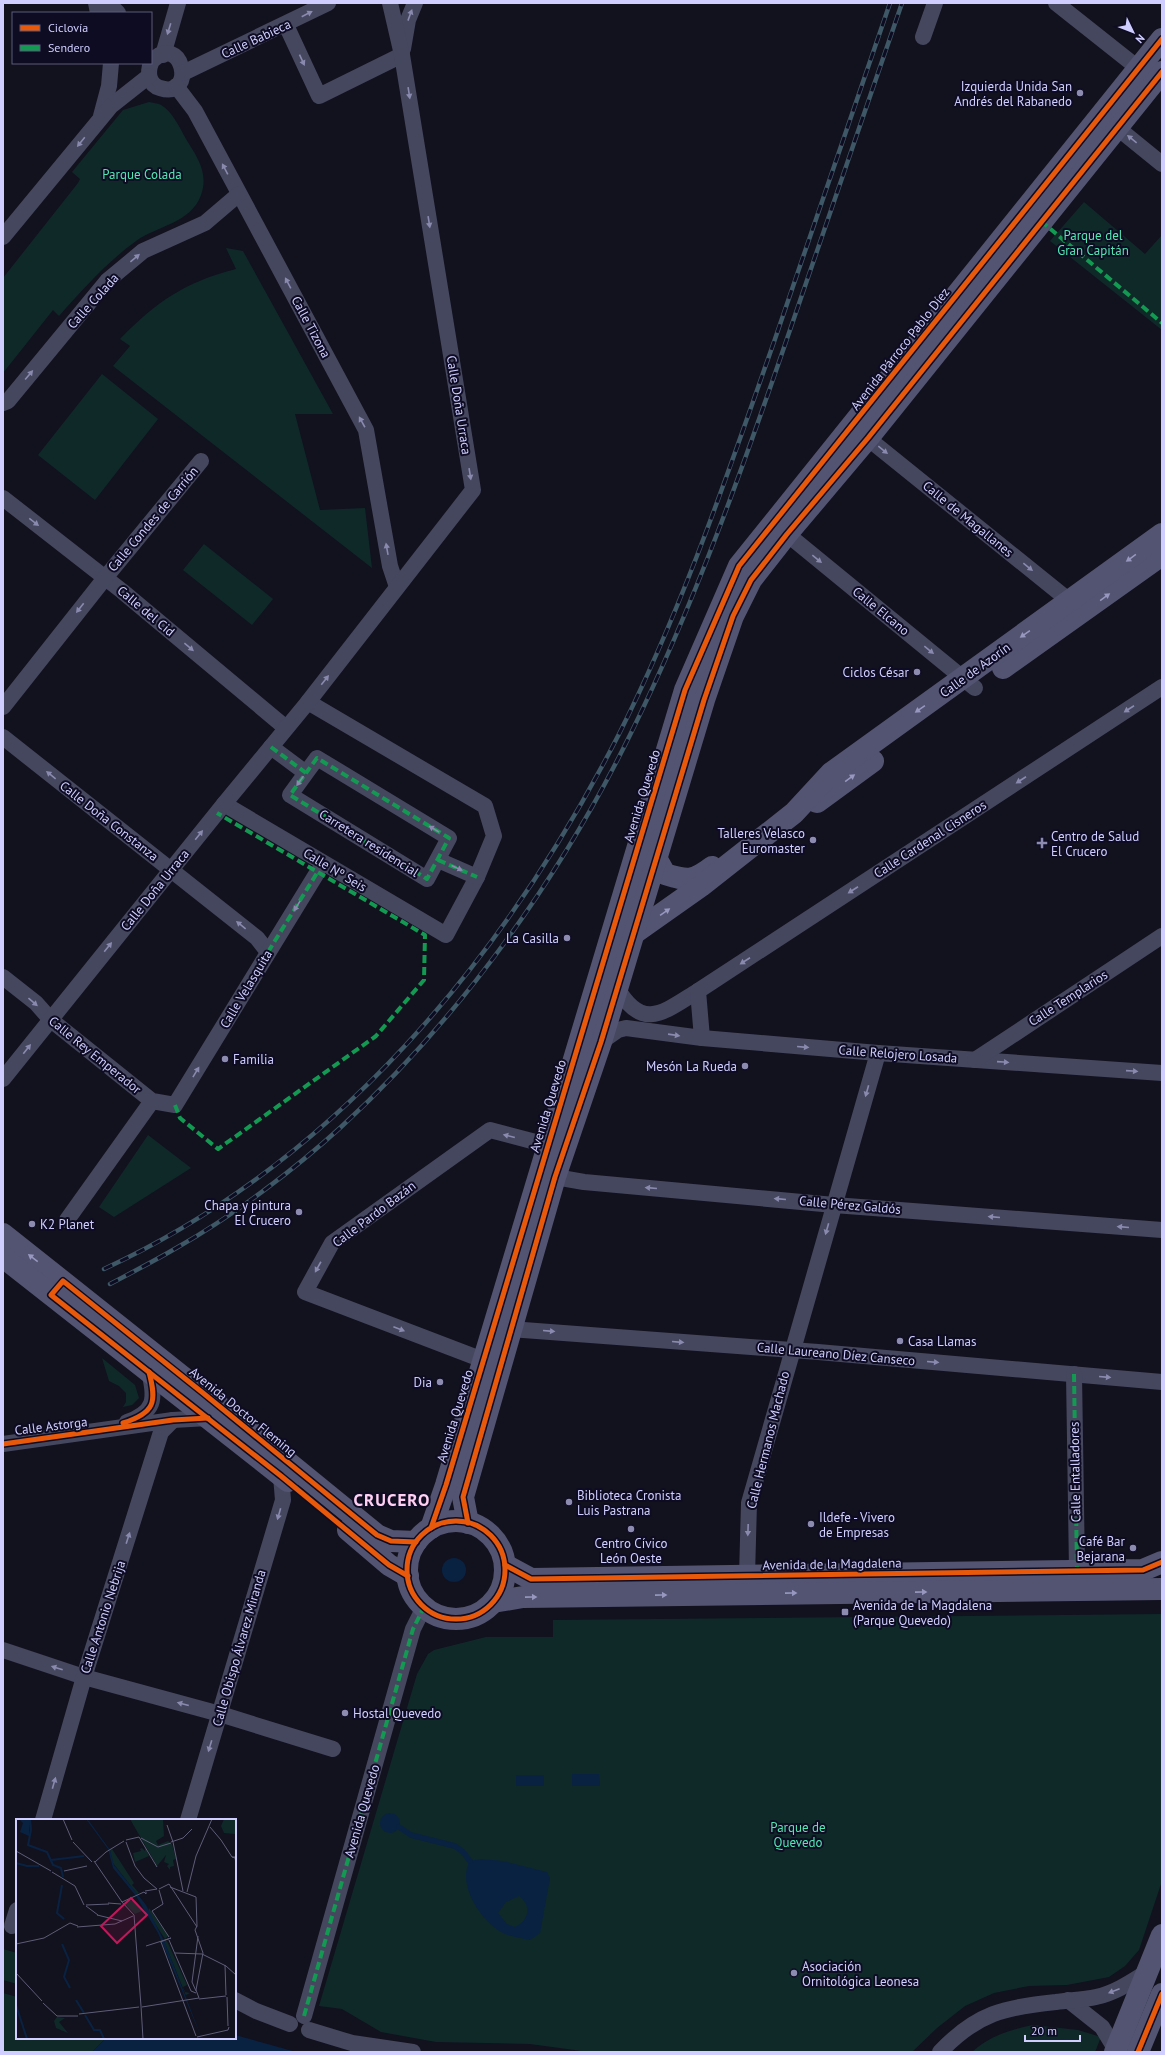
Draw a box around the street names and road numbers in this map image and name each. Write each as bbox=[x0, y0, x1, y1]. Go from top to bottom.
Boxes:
street label: Calle Babieca bbox=[219, 16, 293, 62]
street label: Calle Colada bbox=[64, 270, 122, 332]
street label: Avenida Párroco Pablo Díez bbox=[847, 284, 953, 414]
street label: Calle Tizona bbox=[288, 293, 334, 361]
street label: Calle Doña Urraca bbox=[443, 354, 475, 456]
street label: Calle Condes de Carrión bbox=[104, 463, 202, 575]
street label: Calle de Magallanes bbox=[919, 477, 1017, 561]
street label: Calle del Cid bbox=[114, 582, 178, 640]
street label: Calle Elcano bbox=[849, 583, 913, 639]
street label: Calle de Azorín bbox=[936, 639, 1014, 701]
street label: Avenida Quevedo bbox=[620, 747, 664, 845]
street label: Calle Doña Constanza bbox=[56, 777, 162, 865]
street label: Calle Cardenal Cisneros bbox=[871, 796, 989, 882]
street label: Carretera residencial bbox=[316, 805, 422, 881]
street label: Calle Nº Seis bbox=[300, 844, 370, 896]
street label: Calle Doña Urraca bbox=[117, 846, 193, 934]
street label: Calle Velasquita bbox=[216, 947, 276, 1031]
street label: Calle Templarios bbox=[1025, 966, 1111, 1030]
street label: Calle Rey Emperador bbox=[45, 1012, 145, 1098]
street label: Calle Relojero Losada bbox=[838, 1041, 958, 1067]
street label: Avenida Quevedo bbox=[526, 1057, 570, 1155]
street label: Calle Pardo Bazán bbox=[329, 1177, 419, 1251]
street label: Calle Pérez Galdós bbox=[798, 1192, 902, 1218]
street label: Calle Laureano Díez Canseco bbox=[756, 1339, 916, 1369]
street label: Avenida Doctor Fleming bbox=[186, 1364, 300, 1460]
street label: Avenida Quevedo bbox=[433, 1367, 477, 1465]
street label: Calle Hermanos Machado bbox=[743, 1369, 793, 1511]
street label: Calle Astorga bbox=[14, 1413, 88, 1439]
street label: Calle Entalladores bbox=[1066, 1421, 1084, 1523]
street label: Avenida de la Magdalena bbox=[762, 1554, 902, 1574]
street label: Calle Antonio Nebrija bbox=[77, 1558, 129, 1676]
street label: Calle Obispo Álvarez Miranda bbox=[208, 1568, 270, 1728]
street label: Avenida Quevedo bbox=[341, 1762, 383, 1860]

